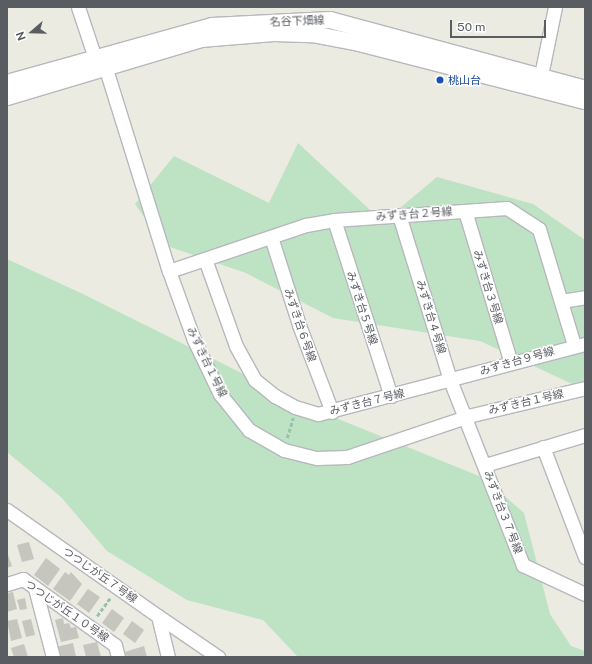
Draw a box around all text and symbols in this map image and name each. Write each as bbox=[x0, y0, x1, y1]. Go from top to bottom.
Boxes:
north arrow bbox=[12, 12, 52, 52]
scale bar bbox=[452, 12, 548, 38]
street label: 名谷下畑線 bbox=[269, 13, 325, 29]
text: 50 m bbox=[457, 20, 485, 34]
text: N bbox=[14, 30, 28, 42]
place label: 桃山台 bbox=[448, 73, 481, 87]
marker: 桃山台 bbox=[435, 75, 445, 85]
street label: みずき台２号線 bbox=[375, 205, 453, 223]
street label: みずき台３号線 bbox=[470, 248, 506, 326]
street label: みずき台５号線 bbox=[344, 269, 380, 347]
street label: みずき台４号線 bbox=[413, 278, 449, 356]
street label: みずき台６号線 bbox=[281, 286, 319, 364]
street label: みずき台１号線 bbox=[184, 325, 230, 399]
street label: みずき台９号線 bbox=[478, 344, 556, 378]
street label: みずき台７号線 bbox=[328, 386, 406, 418]
street label: みずき台１号線 bbox=[487, 387, 565, 417]
street label: みずき台３７号線 bbox=[481, 469, 525, 555]
street label: つつじが丘７号線 bbox=[60, 544, 140, 606]
street label: つつじが丘１０号線 bbox=[23, 577, 111, 645]

